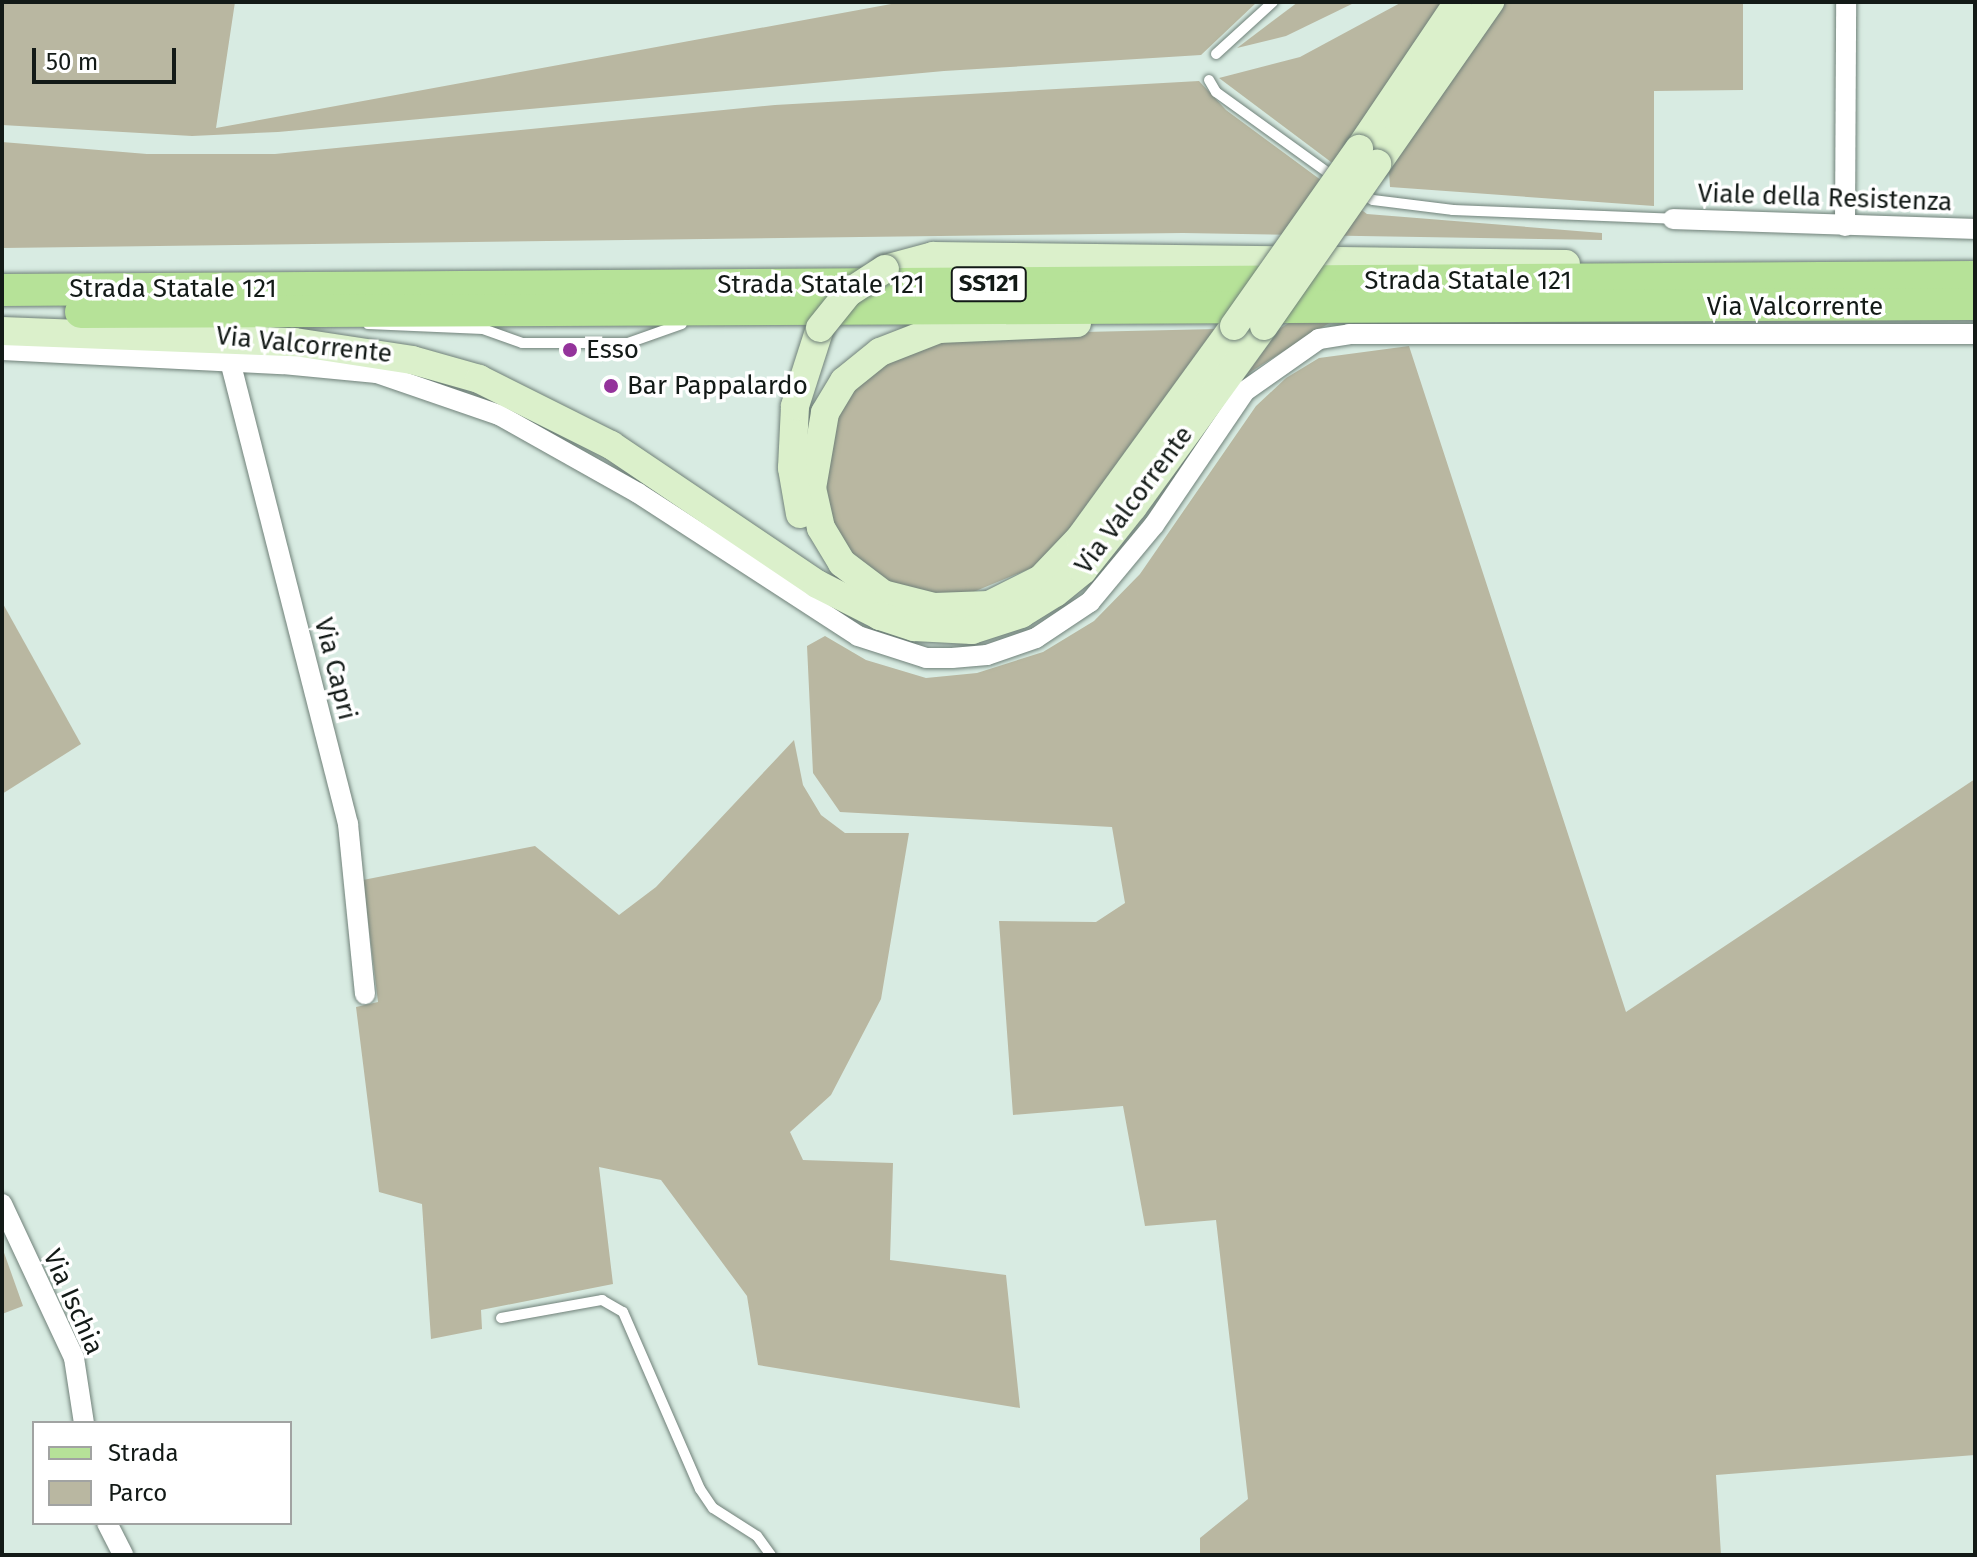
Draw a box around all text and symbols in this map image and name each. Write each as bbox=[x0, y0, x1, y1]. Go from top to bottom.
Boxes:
scale bar bbox=[36, 32, 180, 82]
text: 50 m bbox=[46, 48, 98, 76]
street label: Viale della Resistenza bbox=[1697, 178, 1953, 218]
road number: SS121 bbox=[949, 264, 1029, 304]
street label: Strada Statale 121 bbox=[1364, 265, 1572, 297]
street label: Strada Statale 121 bbox=[717, 269, 925, 301]
street label: Strada Statale 121 bbox=[69, 273, 277, 305]
street label: Via Valcorrente bbox=[1707, 291, 1883, 323]
street label: Via Valcorrente bbox=[215, 320, 393, 370]
place label: Esso bbox=[586, 334, 639, 366]
marker: Esso bbox=[561, 341, 579, 359]
place label: Bar Pappalardo bbox=[627, 370, 808, 402]
marker: Bar Pappalardo bbox=[602, 377, 620, 395]
street label: Via Valcorrente bbox=[1068, 420, 1200, 580]
street label: Via Capri bbox=[307, 615, 363, 723]
street label: Via Ischia bbox=[36, 1245, 110, 1359]
legend bbox=[32, 1421, 292, 1525]
text: Strada bbox=[108, 1439, 179, 1467]
text: Parco bbox=[108, 1479, 167, 1507]

